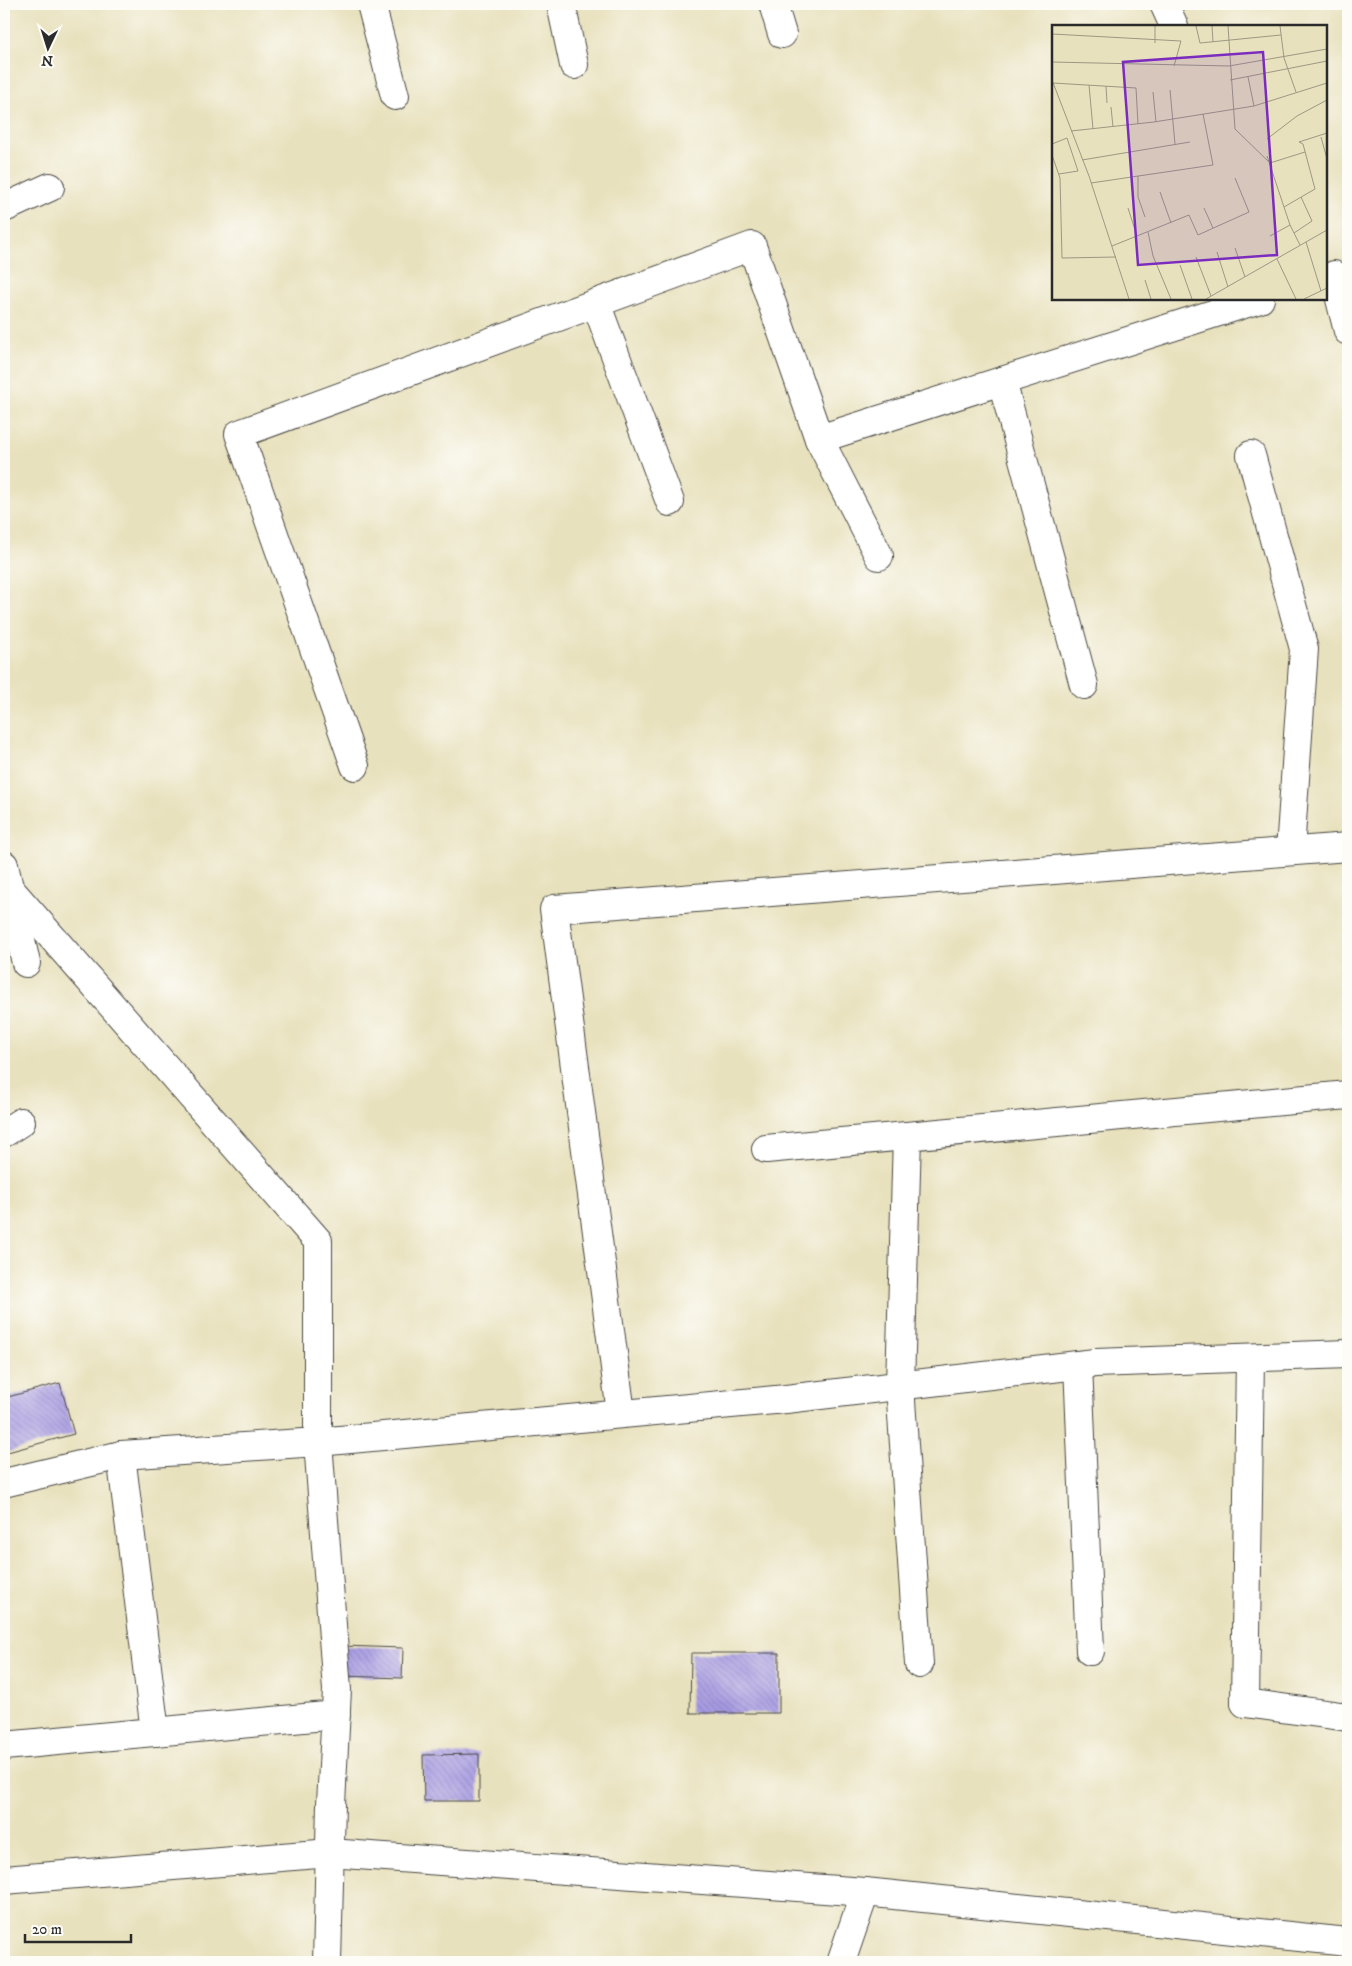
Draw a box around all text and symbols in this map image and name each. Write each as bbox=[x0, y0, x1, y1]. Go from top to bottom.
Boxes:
north arrow bbox=[22, 22, 72, 72]
inset map bbox=[1052, 25, 1327, 300]
text: N bbox=[40, 51, 54, 69]
scale bar bbox=[25, 1911, 131, 1943]
text: 20 m bbox=[32, 1920, 62, 1939]

